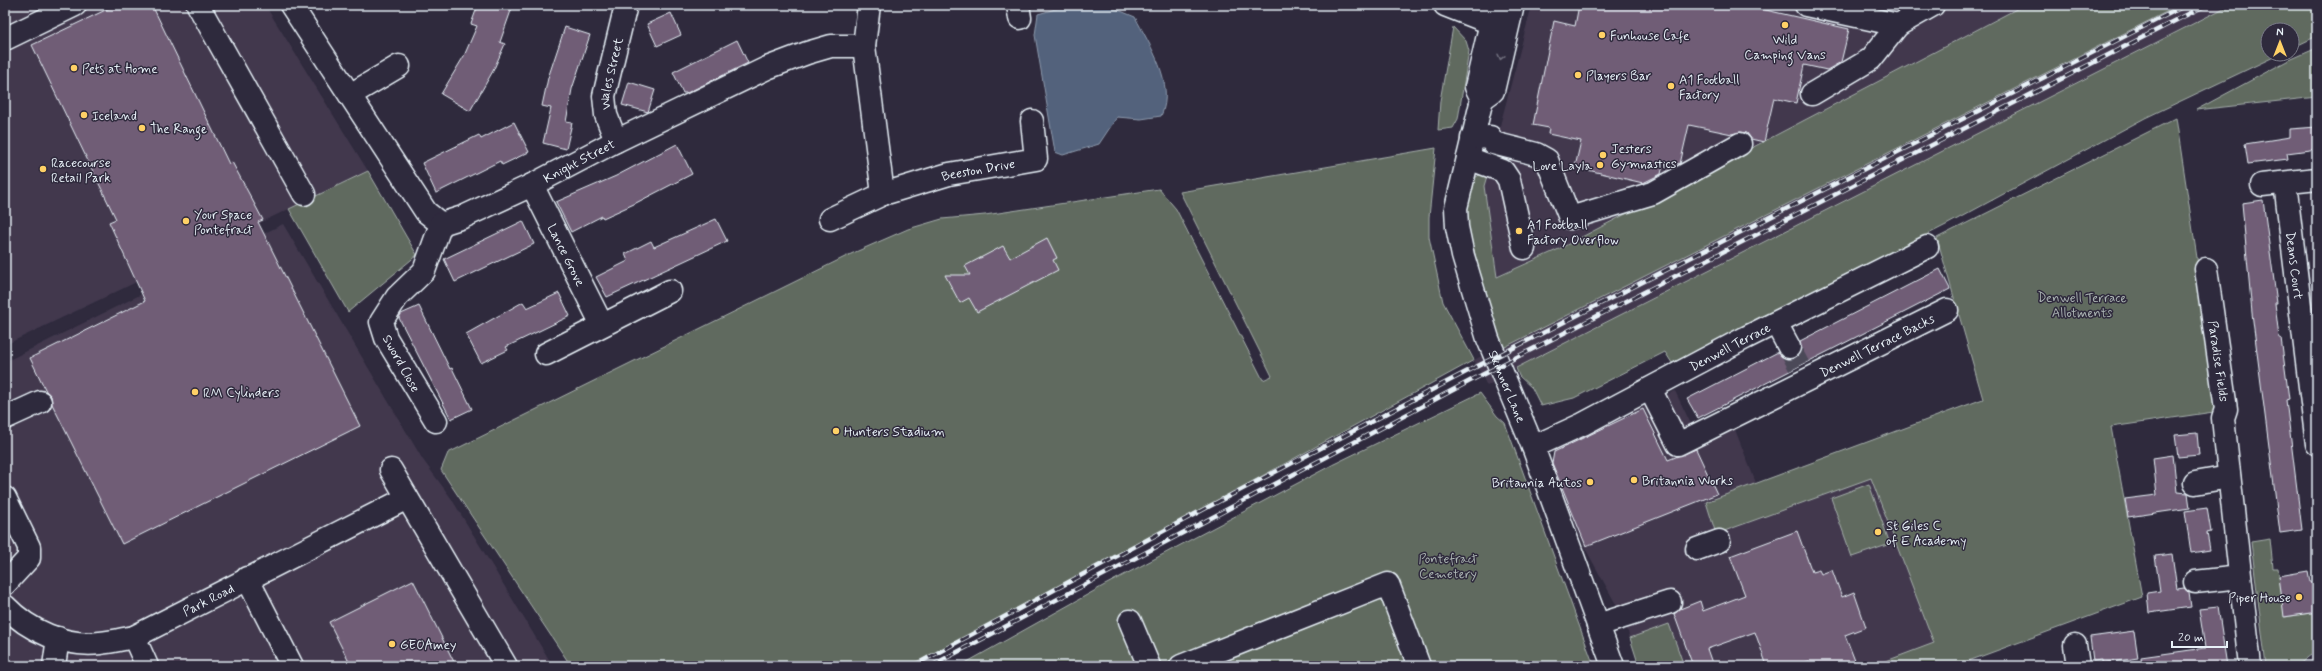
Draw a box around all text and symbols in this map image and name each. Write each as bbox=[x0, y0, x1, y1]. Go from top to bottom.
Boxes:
marker: Wild Camping Vans bbox=[1780, 20, 1790, 30]
north arrow bbox=[2260, 22, 2300, 62]
text: N bbox=[2276, 26, 2284, 40]
place label: Funhouse Cafe bbox=[1610, 28, 1690, 45]
marker: Funhouse Cafe bbox=[1597, 30, 1607, 40]
place label: Wild Camping Vans bbox=[1744, 32, 1826, 66]
street label: Wales Street bbox=[597, 36, 628, 111]
one-way arrow bbox=[1498, 53, 1506, 60]
place label: Pets at Home bbox=[82, 61, 158, 78]
marker: Pets at Home bbox=[69, 63, 79, 73]
place label: Players Bar bbox=[1586, 68, 1652, 85]
marker: Players Bar bbox=[1573, 70, 1583, 80]
place label: A1 Football Factory bbox=[1679, 72, 1739, 104]
marker: A1 Football Factory bbox=[1666, 81, 1676, 91]
place label: Iceland bbox=[92, 108, 137, 125]
marker: Iceland bbox=[79, 110, 89, 120]
place label: The Range bbox=[150, 121, 207, 140]
marker: The Range bbox=[137, 123, 147, 133]
street label: Knight Street bbox=[541, 136, 618, 188]
place label: Jesters Gymnastics bbox=[1611, 141, 1677, 173]
marker: Jesters Gymnastics bbox=[1598, 150, 1608, 160]
place label: Racecourse Retail Park bbox=[51, 155, 111, 187]
street label: Beeston Drive bbox=[940, 156, 1016, 186]
place label: Love Layla bbox=[1533, 158, 1592, 175]
marker: Love Layla bbox=[1595, 160, 1605, 170]
marker: Racecourse Retail Park bbox=[38, 164, 48, 174]
place label: Your Space Pontefract bbox=[194, 207, 253, 239]
marker: Your Space Pontefract bbox=[181, 216, 191, 226]
place label: A1 Football Factory Overflow bbox=[1527, 217, 1619, 249]
street label: Lance Grove bbox=[543, 221, 588, 290]
marker: A1 Football Factory Overflow bbox=[1514, 226, 1524, 236]
street label: Deans Court bbox=[2281, 231, 2306, 300]
park label: Denwell Terrace Allotments bbox=[2037, 290, 2127, 322]
street label: Denwell Terrace Backs bbox=[1818, 310, 1938, 382]
street label: Denwell Terrace bbox=[1687, 320, 1774, 376]
street label: Paradise Fields bbox=[2203, 320, 2232, 403]
street label: Sword Close bbox=[378, 332, 424, 396]
street label: Skinner Lane bbox=[1484, 348, 1529, 426]
place label: RM Cylinders bbox=[203, 385, 280, 402]
marker: RM Cylinders bbox=[190, 387, 200, 397]
place label: Hunters Stadium bbox=[844, 424, 945, 441]
marker: Hunters Stadium bbox=[831, 426, 841, 436]
place label: Britannia Works bbox=[1642, 473, 1733, 490]
place label: Britannia Autos bbox=[1492, 475, 1582, 492]
marker: Britannia Works bbox=[1629, 475, 1639, 485]
marker: Britannia Autos bbox=[1585, 477, 1595, 487]
place label: St Giles C of E Academy bbox=[1886, 518, 1966, 550]
marker: St Giles C of E Academy bbox=[1873, 527, 1883, 537]
park label: Pontefract Cemetery bbox=[1418, 551, 1478, 583]
street label: Park Road bbox=[180, 581, 237, 621]
place label: Piper House bbox=[2228, 590, 2291, 607]
marker: Piper House bbox=[2294, 592, 2304, 602]
scale bar bbox=[2172, 623, 2227, 649]
text: 20 m bbox=[2178, 630, 2204, 646]
place label: GEOAmey bbox=[400, 637, 457, 654]
marker: GEOAmey bbox=[387, 639, 397, 649]

